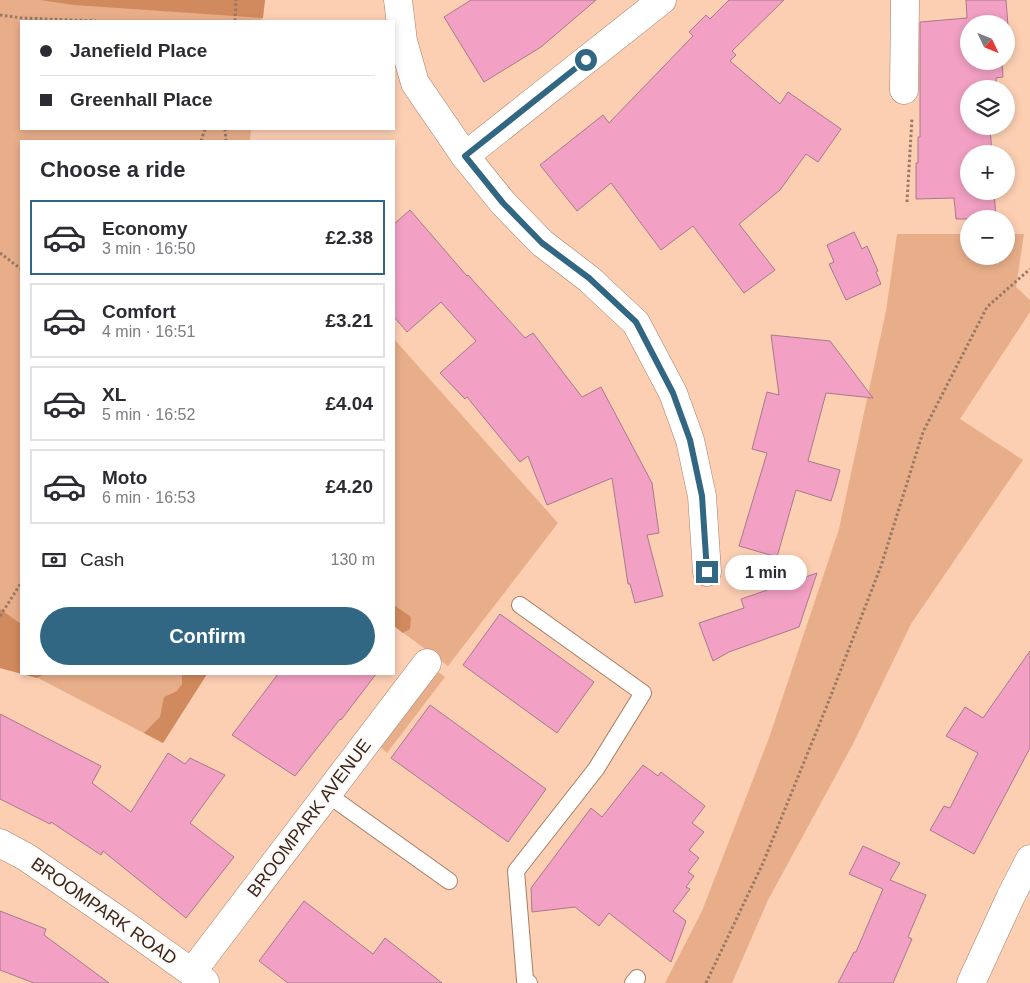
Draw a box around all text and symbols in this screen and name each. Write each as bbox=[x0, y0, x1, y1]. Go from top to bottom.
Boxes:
north arrow bbox=[960, 15, 1015, 70]
map controls bbox=[960, 15, 1015, 265]
text: Janefield Place bbox=[70, 40, 207, 61]
route start bbox=[575, 49, 597, 71]
button: layers bbox=[960, 80, 1015, 135]
text: Greenhall Place bbox=[70, 89, 213, 110]
button: + bbox=[960, 145, 1015, 200]
text: Choose a ride bbox=[40, 157, 185, 182]
button: − bbox=[960, 210, 1015, 265]
icon: car bbox=[42, 215, 87, 260]
text: Economy bbox=[102, 218, 188, 239]
text: £2.38 bbox=[325, 227, 373, 248]
text: 3 min · 16:50 bbox=[102, 240, 195, 257]
icon: car bbox=[42, 298, 87, 343]
text: Comfort bbox=[102, 301, 176, 322]
text: £3.21 bbox=[325, 310, 373, 331]
text: 4 min · 16:51 bbox=[102, 323, 195, 340]
icon: car bbox=[42, 381, 87, 426]
text: XL bbox=[102, 384, 126, 405]
text: £4.04 bbox=[325, 393, 373, 414]
text: 5 min · 16:52 bbox=[102, 406, 195, 423]
icon: car bbox=[42, 464, 87, 509]
text: Moto bbox=[102, 467, 147, 488]
text: £4.20 bbox=[325, 476, 373, 497]
text: 6 min · 16:53 bbox=[102, 489, 195, 506]
icon: cash bbox=[40, 546, 68, 574]
text: Cash bbox=[80, 549, 124, 570]
text: 130 m bbox=[331, 551, 375, 568]
callout: 1 min bbox=[724, 554, 807, 590]
route end bbox=[696, 561, 718, 583]
text: 1 min bbox=[745, 564, 787, 581]
button: Confirm bbox=[40, 607, 375, 665]
street label: BROOMPARK AVENUE bbox=[243, 735, 375, 901]
street label: BROOMPARK ROAD bbox=[28, 853, 180, 969]

